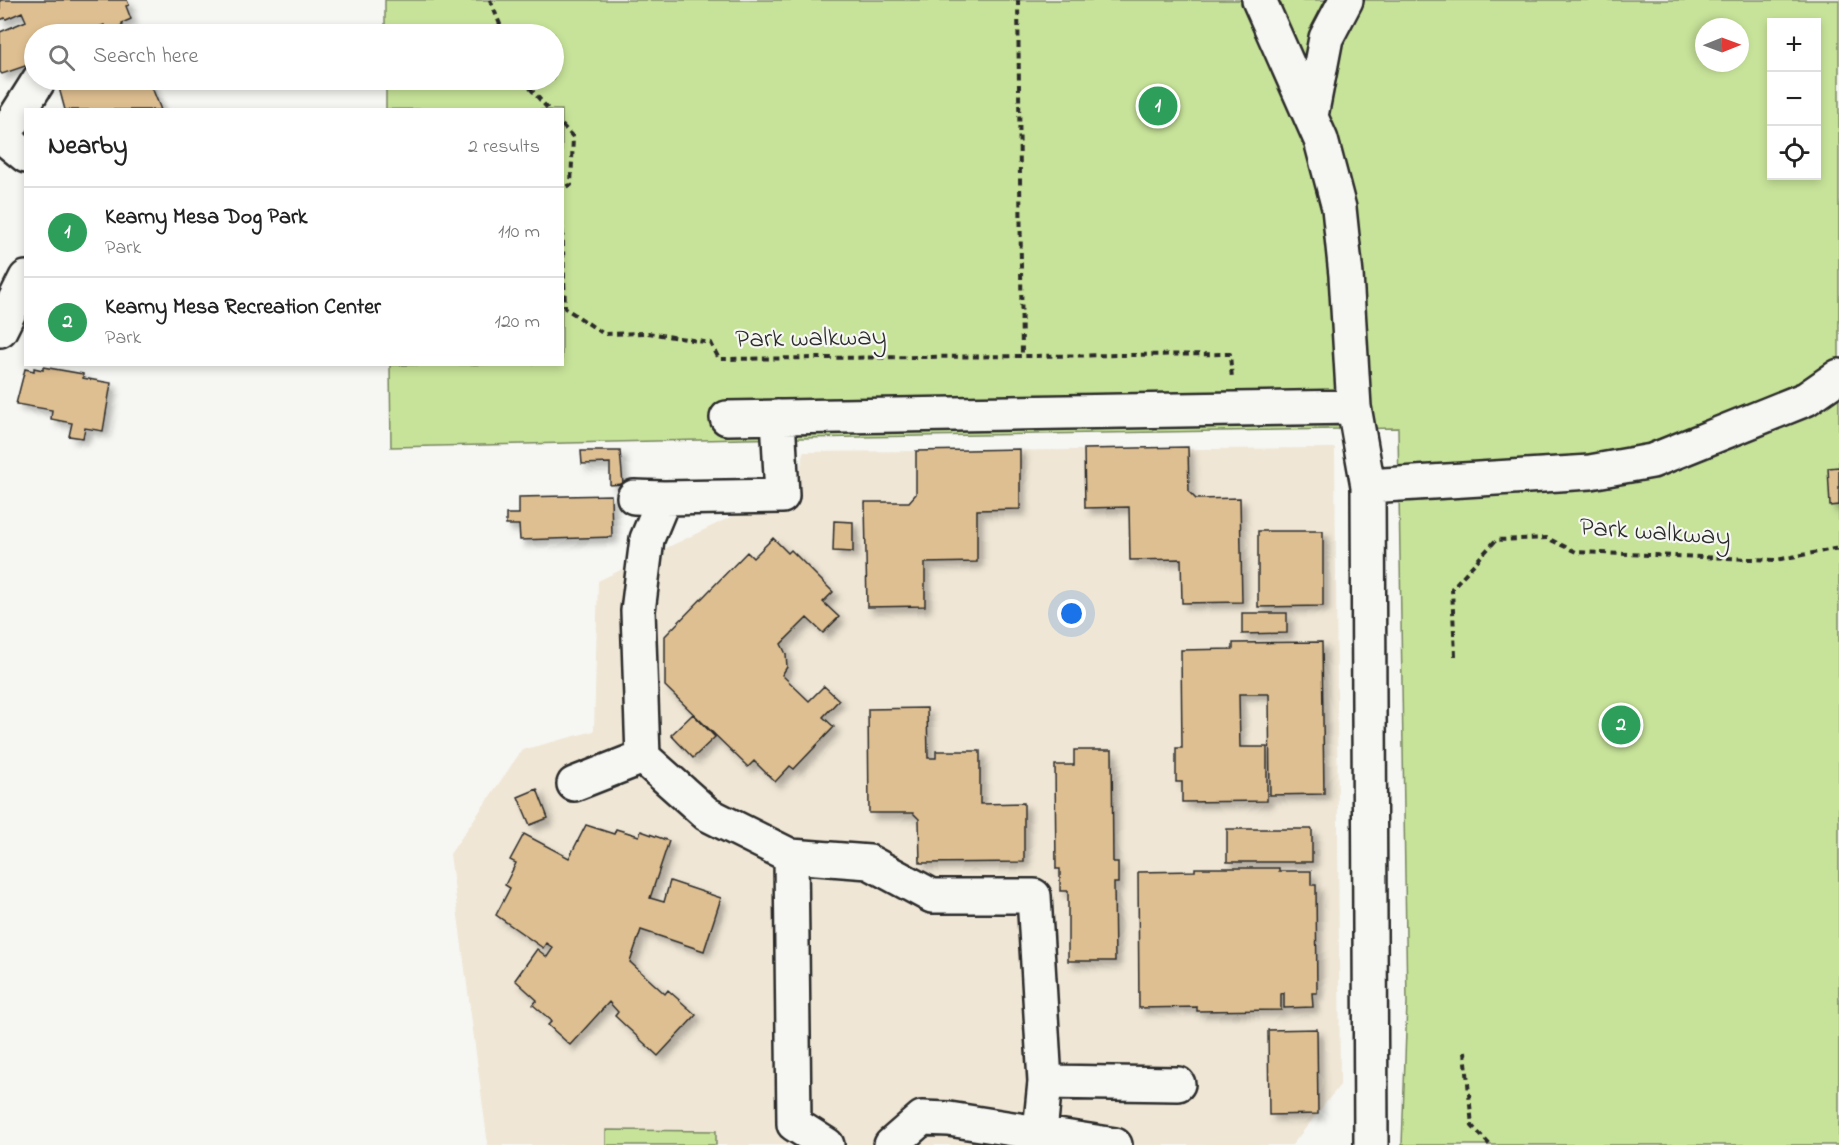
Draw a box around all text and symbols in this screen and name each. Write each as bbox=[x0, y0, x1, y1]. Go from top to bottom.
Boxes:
north arrow bbox=[1695, 18, 1749, 72]
map controls bbox=[1767, 18, 1821, 180]
button: + bbox=[1767, 18, 1821, 72]
search box bbox=[24, 24, 564, 90]
icon: search bbox=[45, 41, 78, 74]
text: Search here bbox=[93, 41, 198, 73]
button: − bbox=[1767, 72, 1821, 126]
pin: 1 bbox=[1138, 84, 1178, 128]
button: locate bbox=[1767, 126, 1821, 180]
text: Nearby bbox=[48, 128, 127, 166]
text: 2 results bbox=[468, 133, 540, 162]
text: Kearny Mesa Dog Park bbox=[105, 202, 307, 234]
text: 1 bbox=[64, 218, 71, 247]
text: 110 m bbox=[498, 218, 540, 247]
text: Park bbox=[105, 234, 141, 263]
text: Kearny Mesa Recreation Center bbox=[105, 292, 381, 324]
text: 2 bbox=[63, 308, 72, 337]
text: 120 m bbox=[495, 308, 540, 337]
street label: Park walkway bbox=[735, 318, 887, 360]
text: Park bbox=[105, 324, 141, 353]
street label: Park walkway bbox=[1578, 508, 1732, 558]
your location bbox=[1057, 599, 1086, 628]
pin: 2 bbox=[1602, 702, 1640, 748]

